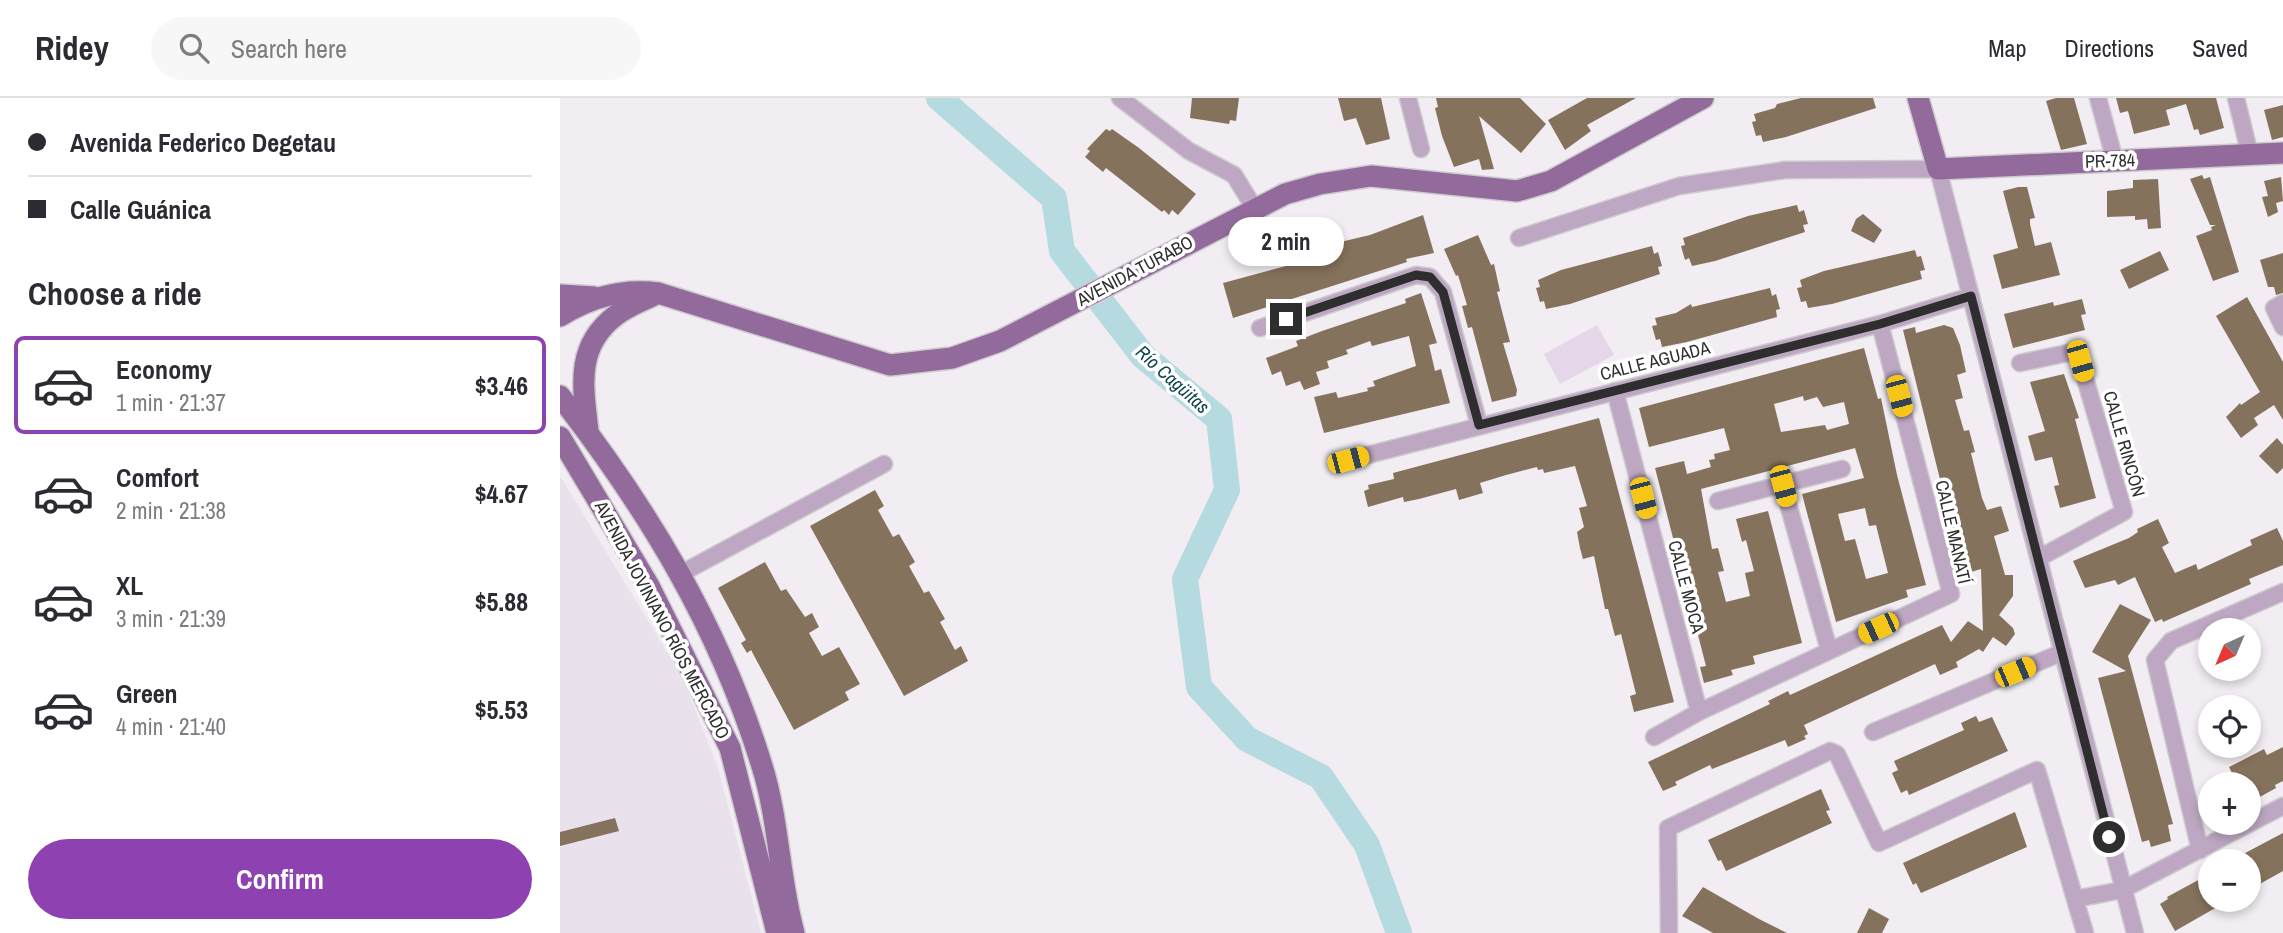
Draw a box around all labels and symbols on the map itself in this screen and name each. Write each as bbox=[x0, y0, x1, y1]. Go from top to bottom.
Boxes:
street label: PR-784 bbox=[2085, 147, 2135, 174]
callout: 2 min bbox=[1228, 218, 1344, 266]
street label: AVENIDA TURABO bbox=[1071, 229, 1197, 312]
route end bbox=[1270, 303, 1302, 335]
street label: CALLE AGUADA bbox=[1597, 335, 1713, 386]
car bbox=[2065, 338, 2096, 384]
water label: Río Cagüitas bbox=[1131, 339, 1216, 419]
car bbox=[1884, 373, 1915, 419]
street label: CALLE RINCÓN bbox=[2097, 388, 2152, 500]
car bbox=[1325, 444, 1372, 476]
car bbox=[1768, 463, 1799, 509]
car bbox=[1628, 475, 1659, 521]
street label: CALLE MANATÍ bbox=[1929, 478, 1978, 587]
street label: AVENIDA JOVINIANO RÍOS MERCADO bbox=[588, 495, 736, 743]
street label: CALLE MOCA bbox=[1662, 538, 1711, 636]
car bbox=[1855, 610, 1902, 646]
north arrow bbox=[2198, 618, 2261, 681]
car bbox=[1992, 654, 2039, 690]
route start bbox=[2093, 821, 2125, 853]

